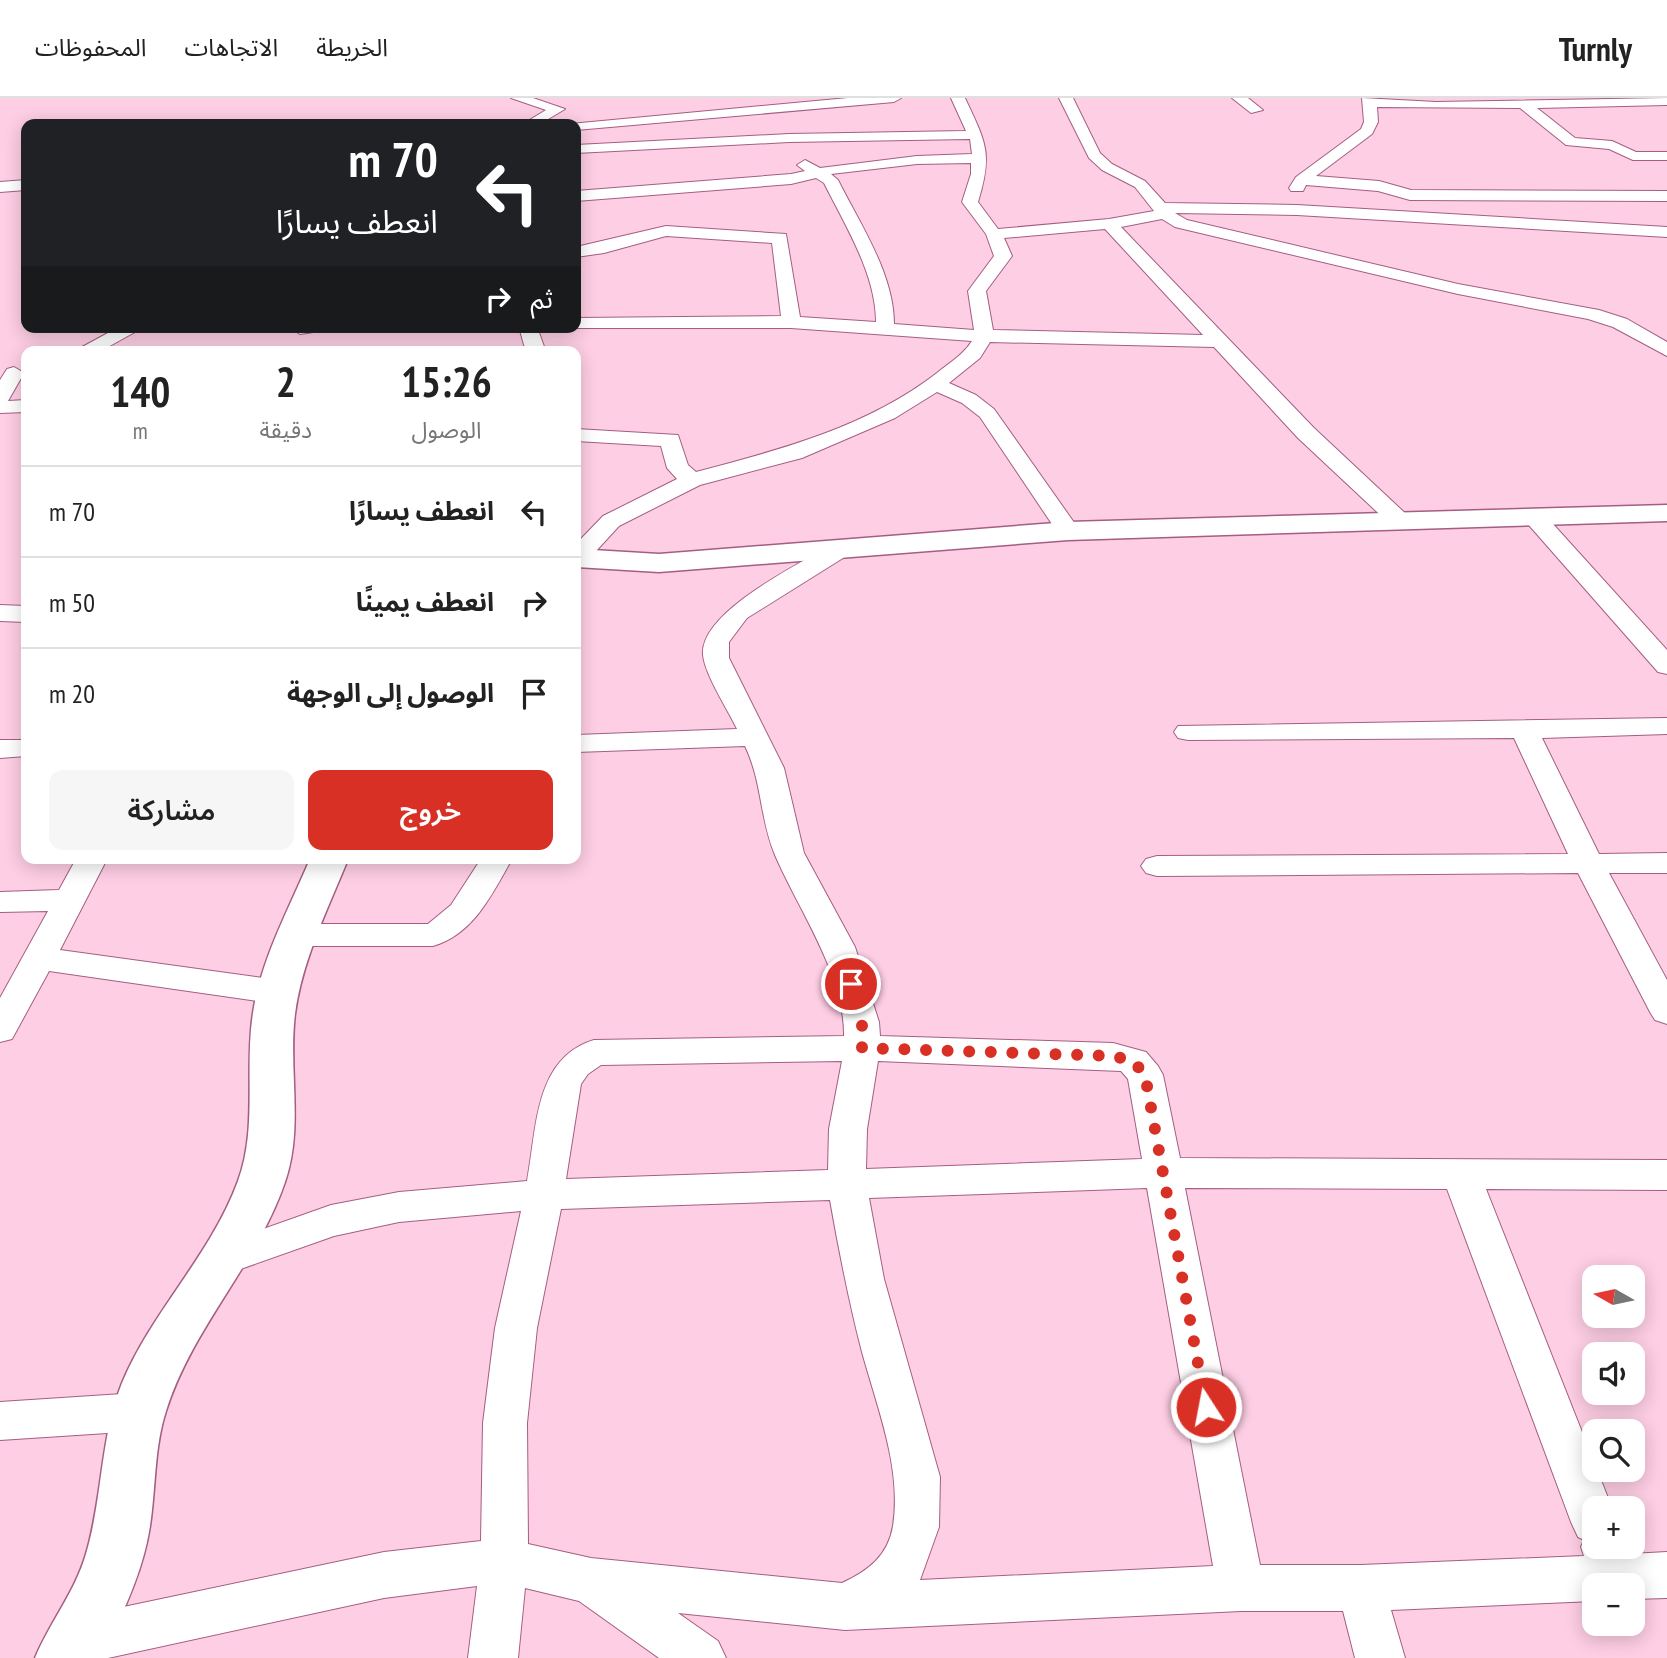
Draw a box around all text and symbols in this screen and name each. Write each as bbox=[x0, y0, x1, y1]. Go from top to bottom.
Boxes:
text: Turnly bbox=[1559, 27, 1632, 70]
text: المحفوظات bbox=[35, 32, 146, 63]
text: الاتجاهات bbox=[184, 32, 278, 63]
text: الخريطة bbox=[316, 32, 388, 63]
text: 70 m bbox=[349, 127, 438, 191]
icon: left bbox=[462, 147, 553, 238]
text: انعطف يسارًا bbox=[276, 200, 438, 242]
icon: right bbox=[479, 280, 517, 318]
text: ثم bbox=[531, 282, 553, 315]
text: 2 bbox=[276, 354, 296, 409]
text: 15:26 bbox=[401, 354, 492, 409]
text: 140 bbox=[110, 364, 170, 419]
text: دقيقة bbox=[259, 415, 312, 444]
text: الوصول bbox=[411, 415, 481, 444]
text: m bbox=[133, 416, 148, 445]
icon: left bbox=[515, 493, 553, 531]
text: انعطف يسارًا bbox=[349, 494, 494, 527]
text: 70 m bbox=[49, 495, 95, 528]
icon: right bbox=[515, 584, 553, 622]
text: انعطف يمينًا bbox=[356, 585, 494, 618]
text: 50 m bbox=[49, 586, 95, 619]
icon: arrive bbox=[515, 675, 553, 713]
text: الوصول إلى الوجهة bbox=[287, 676, 494, 709]
text: 20 m bbox=[49, 677, 95, 710]
button: مشاركة bbox=[49, 770, 294, 850]
button: خروج bbox=[308, 770, 553, 850]
pin bbox=[821, 954, 881, 1014]
icon: arrive bbox=[832, 965, 870, 1003]
north arrow bbox=[1582, 1265, 1645, 1328]
map controls bbox=[1582, 1265, 1645, 1636]
button: sound bbox=[1582, 1342, 1645, 1405]
position arrow bbox=[1169, 1370, 1243, 1444]
button: search bbox=[1582, 1419, 1645, 1482]
button: + bbox=[1582, 1496, 1645, 1559]
button: − bbox=[1582, 1573, 1645, 1636]

